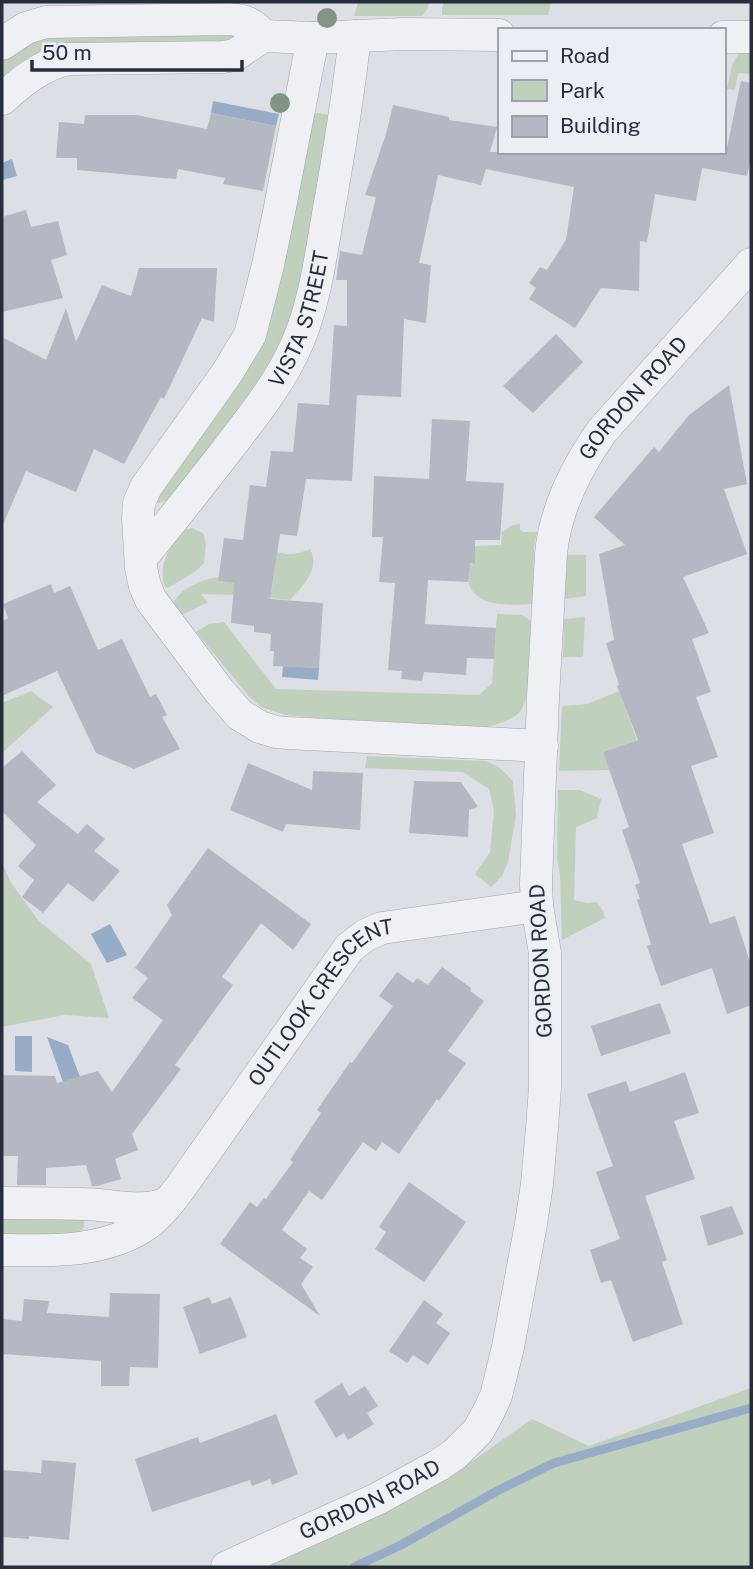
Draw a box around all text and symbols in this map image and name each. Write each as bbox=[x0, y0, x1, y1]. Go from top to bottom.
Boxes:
scale bar bbox=[32, 28, 242, 72]
legend bbox=[498, 28, 725, 154]
text: 50 m bbox=[42, 40, 92, 65]
text: Road bbox=[560, 43, 610, 68]
text: Park bbox=[560, 78, 605, 103]
text: Building bbox=[560, 113, 641, 138]
street label: VISTA STREET bbox=[263, 249, 334, 392]
street label: GORDON ROAD bbox=[574, 331, 692, 464]
street label: GORDON ROAD bbox=[524, 883, 557, 1039]
street label: OUTLOOK CRESCENT bbox=[243, 914, 394, 1091]
street label: GORDON ROAD bbox=[295, 1454, 444, 1545]

